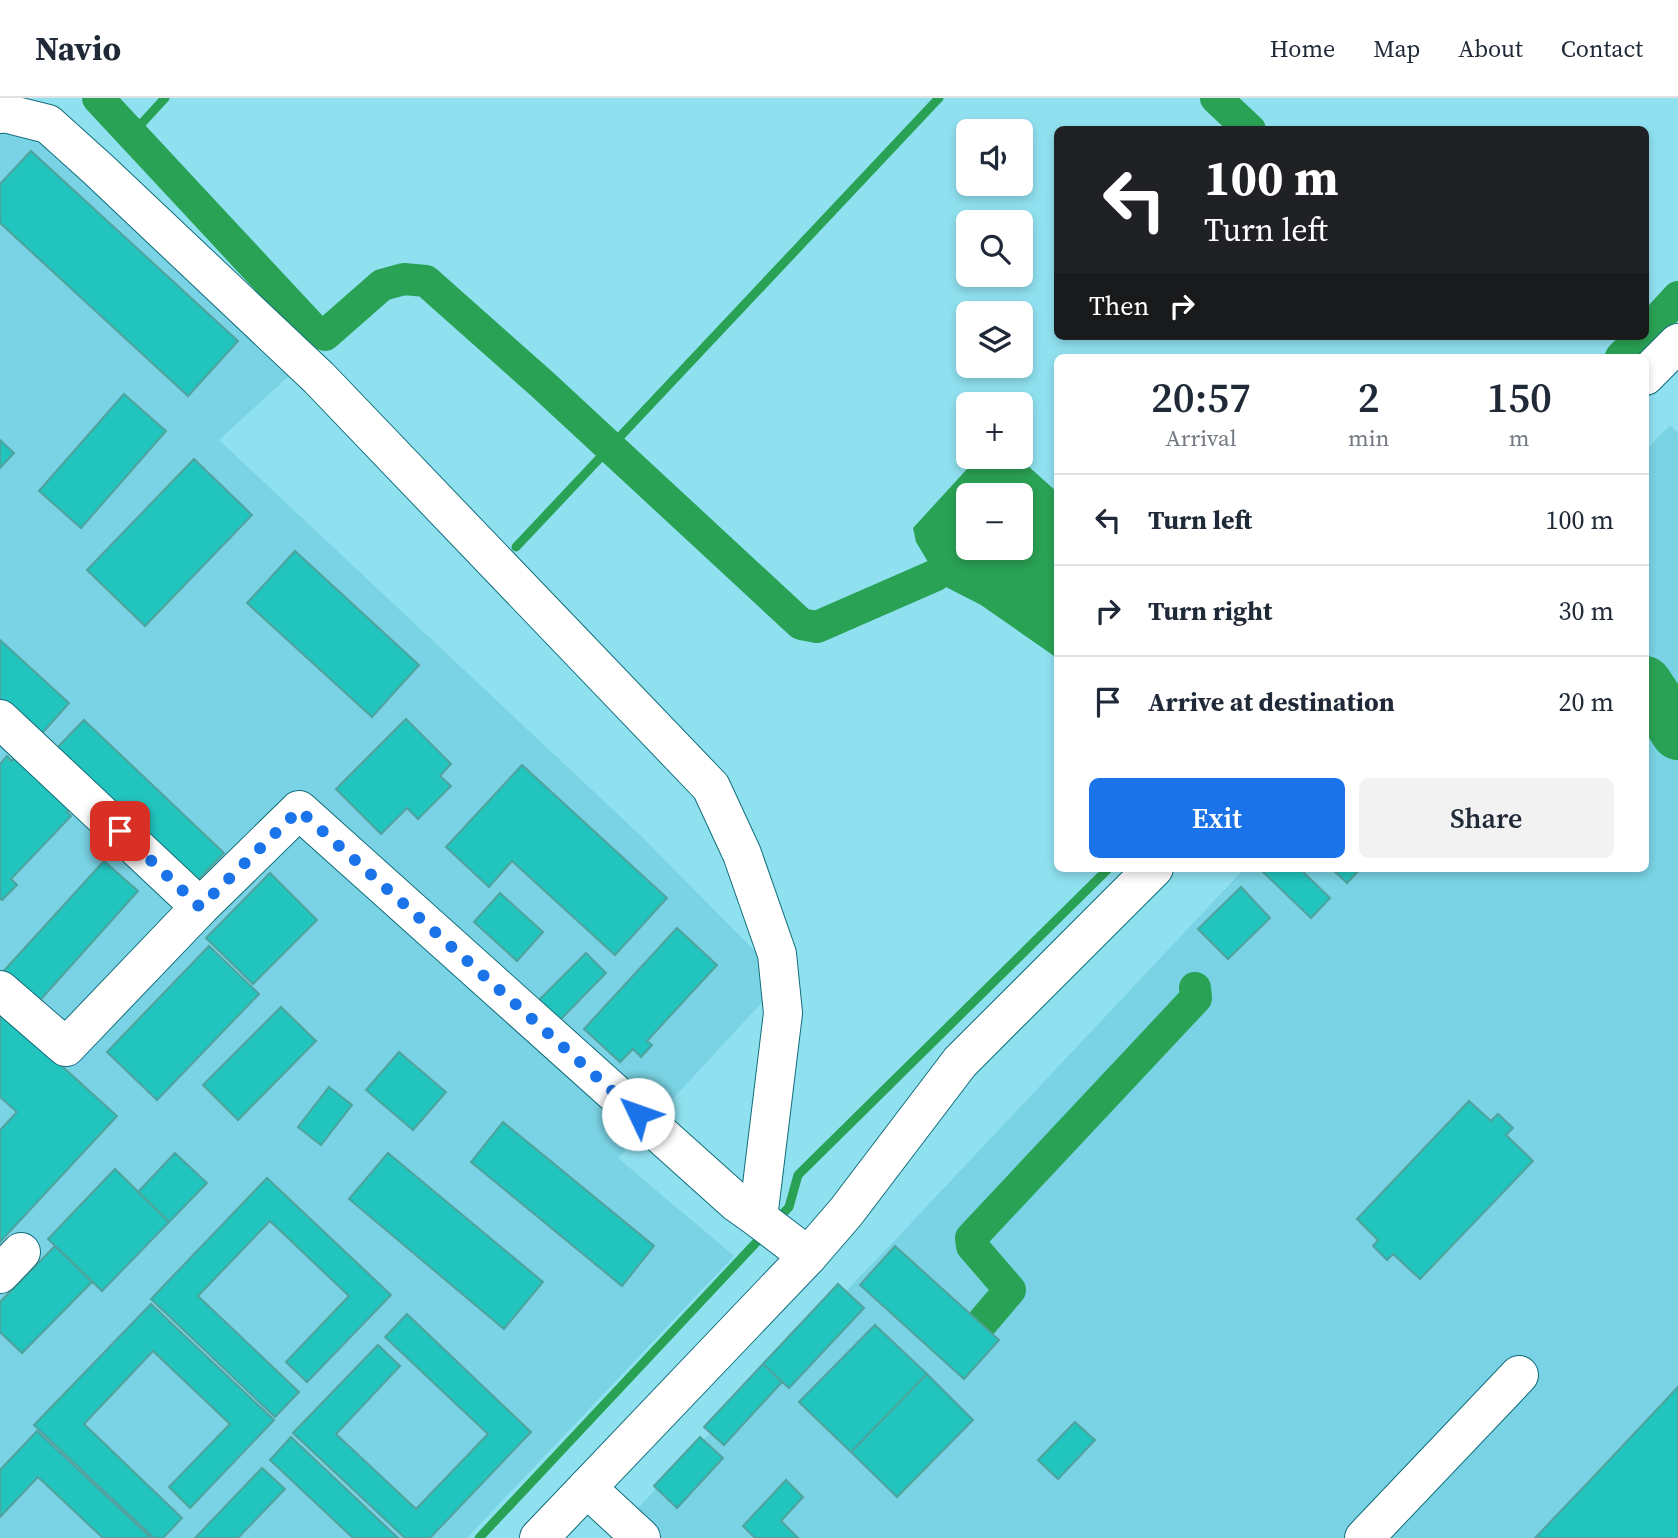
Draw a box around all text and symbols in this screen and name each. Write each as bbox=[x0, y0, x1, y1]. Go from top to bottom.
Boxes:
text: Navio bbox=[35, 26, 121, 71]
text: Home bbox=[1270, 32, 1335, 65]
text: Map bbox=[1373, 32, 1420, 65]
text: About bbox=[1458, 32, 1523, 65]
text: Contact bbox=[1561, 32, 1643, 65]
map controls bbox=[956, 119, 1033, 560]
button: sound bbox=[956, 119, 1033, 196]
text: 100 m bbox=[1204, 144, 1339, 211]
icon: left bbox=[1089, 154, 1180, 245]
text: Turn left bbox=[1204, 208, 1328, 252]
button: search bbox=[956, 210, 1033, 287]
icon: right bbox=[1163, 287, 1201, 325]
text: Then bbox=[1089, 288, 1149, 324]
button: layers bbox=[956, 301, 1033, 378]
text: 20:57 bbox=[1151, 368, 1251, 426]
text: 2 bbox=[1358, 368, 1380, 426]
text: 150 bbox=[1486, 368, 1552, 426]
button: + bbox=[956, 392, 1033, 469]
text: Arrival bbox=[1165, 422, 1237, 454]
text: min bbox=[1348, 422, 1389, 454]
text: m bbox=[1509, 422, 1530, 454]
button: − bbox=[956, 483, 1033, 560]
icon: left bbox=[1089, 501, 1127, 539]
text: Turn left bbox=[1148, 502, 1252, 538]
text: 100 m bbox=[1546, 502, 1614, 538]
icon: right bbox=[1089, 592, 1127, 630]
text: Turn right bbox=[1148, 593, 1272, 629]
text: 30 m bbox=[1559, 593, 1614, 629]
icon: arrive bbox=[1089, 683, 1127, 721]
text: Arrive at destination bbox=[1148, 684, 1395, 720]
text: 20 m bbox=[1559, 684, 1614, 720]
button: Exit bbox=[1089, 778, 1345, 858]
button: Share bbox=[1359, 778, 1614, 858]
pin bbox=[90, 801, 150, 861]
icon: arrive bbox=[101, 812, 139, 850]
position arrow bbox=[601, 1077, 675, 1151]

